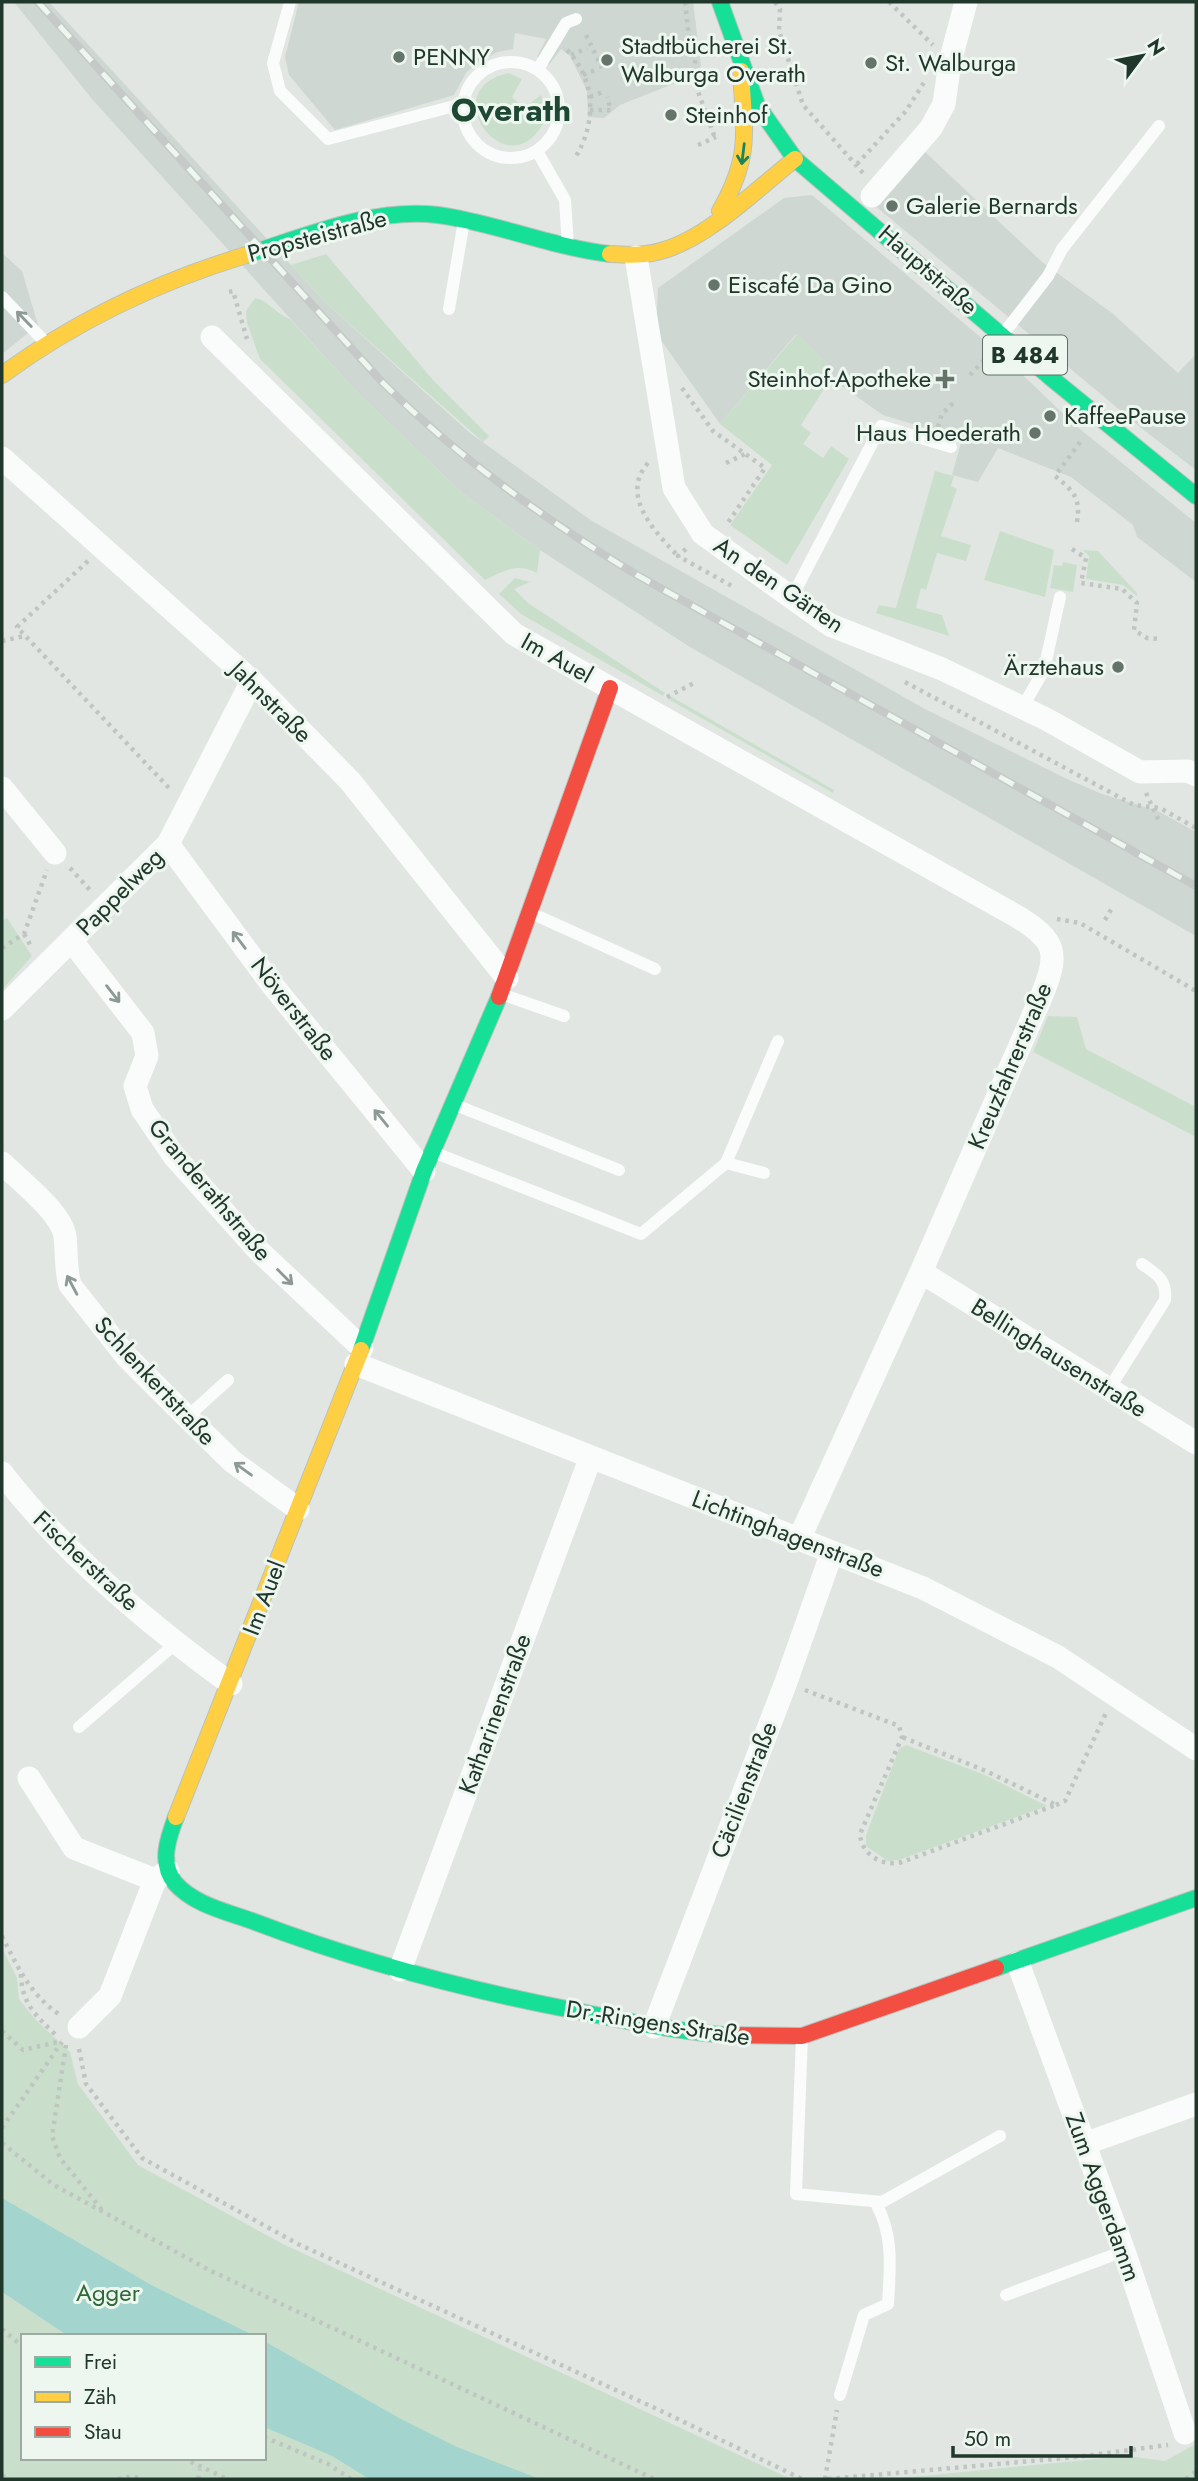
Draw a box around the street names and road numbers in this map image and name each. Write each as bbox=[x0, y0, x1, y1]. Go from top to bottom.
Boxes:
street label: Propsteistraße bbox=[244, 200, 390, 271]
street label: Hauptstraße bbox=[871, 216, 986, 323]
road number: B 484 bbox=[983, 336, 1067, 374]
street label: An den Gärten bbox=[707, 528, 852, 641]
street label: Im Auel bbox=[515, 623, 600, 692]
street label: Jahnstraße bbox=[220, 651, 320, 751]
street label: Pappelweg bbox=[68, 840, 171, 943]
street label: Növerstraße bbox=[243, 949, 346, 1068]
street label: Kreuzfahrerstraße bbox=[959, 977, 1060, 1155]
street label: Granderathstraße bbox=[140, 1111, 280, 1268]
street label: Bellinghausenstraße bbox=[964, 1289, 1154, 1426]
street label: Schlenkertstraße bbox=[86, 1308, 225, 1453]
street label: Lichtinghagenstraße bbox=[687, 1481, 889, 1586]
street label: Fischerstraße bbox=[26, 1502, 147, 1619]
street label: Im Auel bbox=[233, 1555, 294, 1640]
street label: Katharinenstraße bbox=[449, 1629, 540, 1799]
street label: Cäcilienstraße bbox=[701, 1716, 786, 1863]
street label: Dr.-Ringens-Straße bbox=[564, 1991, 752, 2054]
street label: Zum Aggerdamm bbox=[1057, 2108, 1150, 2286]

